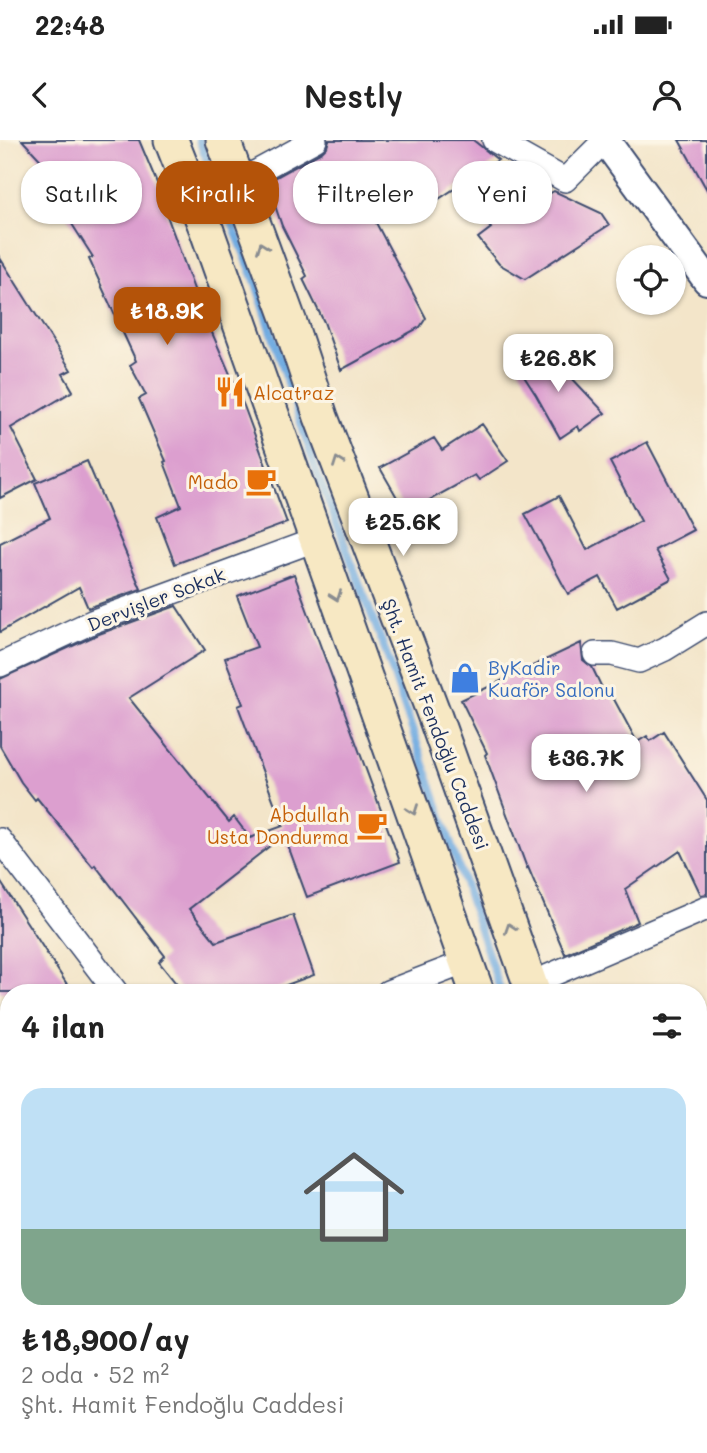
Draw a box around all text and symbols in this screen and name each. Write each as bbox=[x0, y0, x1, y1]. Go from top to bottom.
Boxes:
text: 22:48 bbox=[35, 8, 105, 42]
text: Nestly bbox=[304, 74, 403, 116]
icon: back bbox=[21, 76, 59, 114]
icon: person bbox=[648, 76, 686, 114]
chip: Satılık bbox=[21, 161, 142, 224]
chip: Kiralık bbox=[156, 161, 279, 224]
chip: Filtreler bbox=[293, 161, 438, 224]
chip: Yeni bbox=[452, 161, 552, 224]
one-way arrow bbox=[257, 242, 271, 254]
map controls bbox=[616, 245, 686, 315]
button: locate bbox=[616, 245, 686, 315]
pin: ₺18.9K bbox=[110, 288, 224, 347]
text: ₺18.9K bbox=[130, 295, 204, 325]
pin: ₺26.8K bbox=[501, 334, 615, 394]
text: ₺26.8K bbox=[519, 342, 597, 372]
restaurant icon: Alcatraz bbox=[213, 375, 247, 409]
place label: Alcatraz bbox=[253, 380, 334, 405]
one-way arrow bbox=[332, 456, 346, 468]
cafe icon: Mado bbox=[244, 464, 278, 498]
place label: Mado bbox=[188, 469, 238, 494]
pin: ₺25.6K bbox=[346, 498, 460, 558]
text: ₺25.6K bbox=[365, 506, 441, 536]
street label: Dervişler Sokak bbox=[84, 561, 228, 637]
one-way arrow bbox=[327, 589, 341, 601]
street label: Şht. Hamit Fendoğlu Caddesi bbox=[376, 595, 496, 853]
place label: ByKadir Kuaför Salonu bbox=[488, 655, 615, 702]
shop icon: ByKadir Kuaför Salonu bbox=[448, 661, 482, 695]
pin: ₺36.7K bbox=[529, 734, 643, 794]
text: ₺36.7K bbox=[547, 742, 625, 772]
place label: Abdullah Usta Dondurma bbox=[207, 802, 349, 849]
one-way arrow bbox=[405, 803, 419, 815]
cafe icon: Abdullah Usta Dondurma bbox=[355, 808, 389, 842]
one-way arrow bbox=[505, 922, 519, 934]
text: 4 ilan bbox=[21, 1006, 105, 1046]
icon: filters bbox=[648, 1007, 686, 1045]
icon: home bbox=[291, 1134, 417, 1260]
text: ₺18,900/ay bbox=[21, 1319, 190, 1359]
text: 2 oda · 52 m² bbox=[21, 1359, 169, 1389]
text: Şht. Hamit Fendoğlu Caddesi bbox=[21, 1389, 344, 1419]

